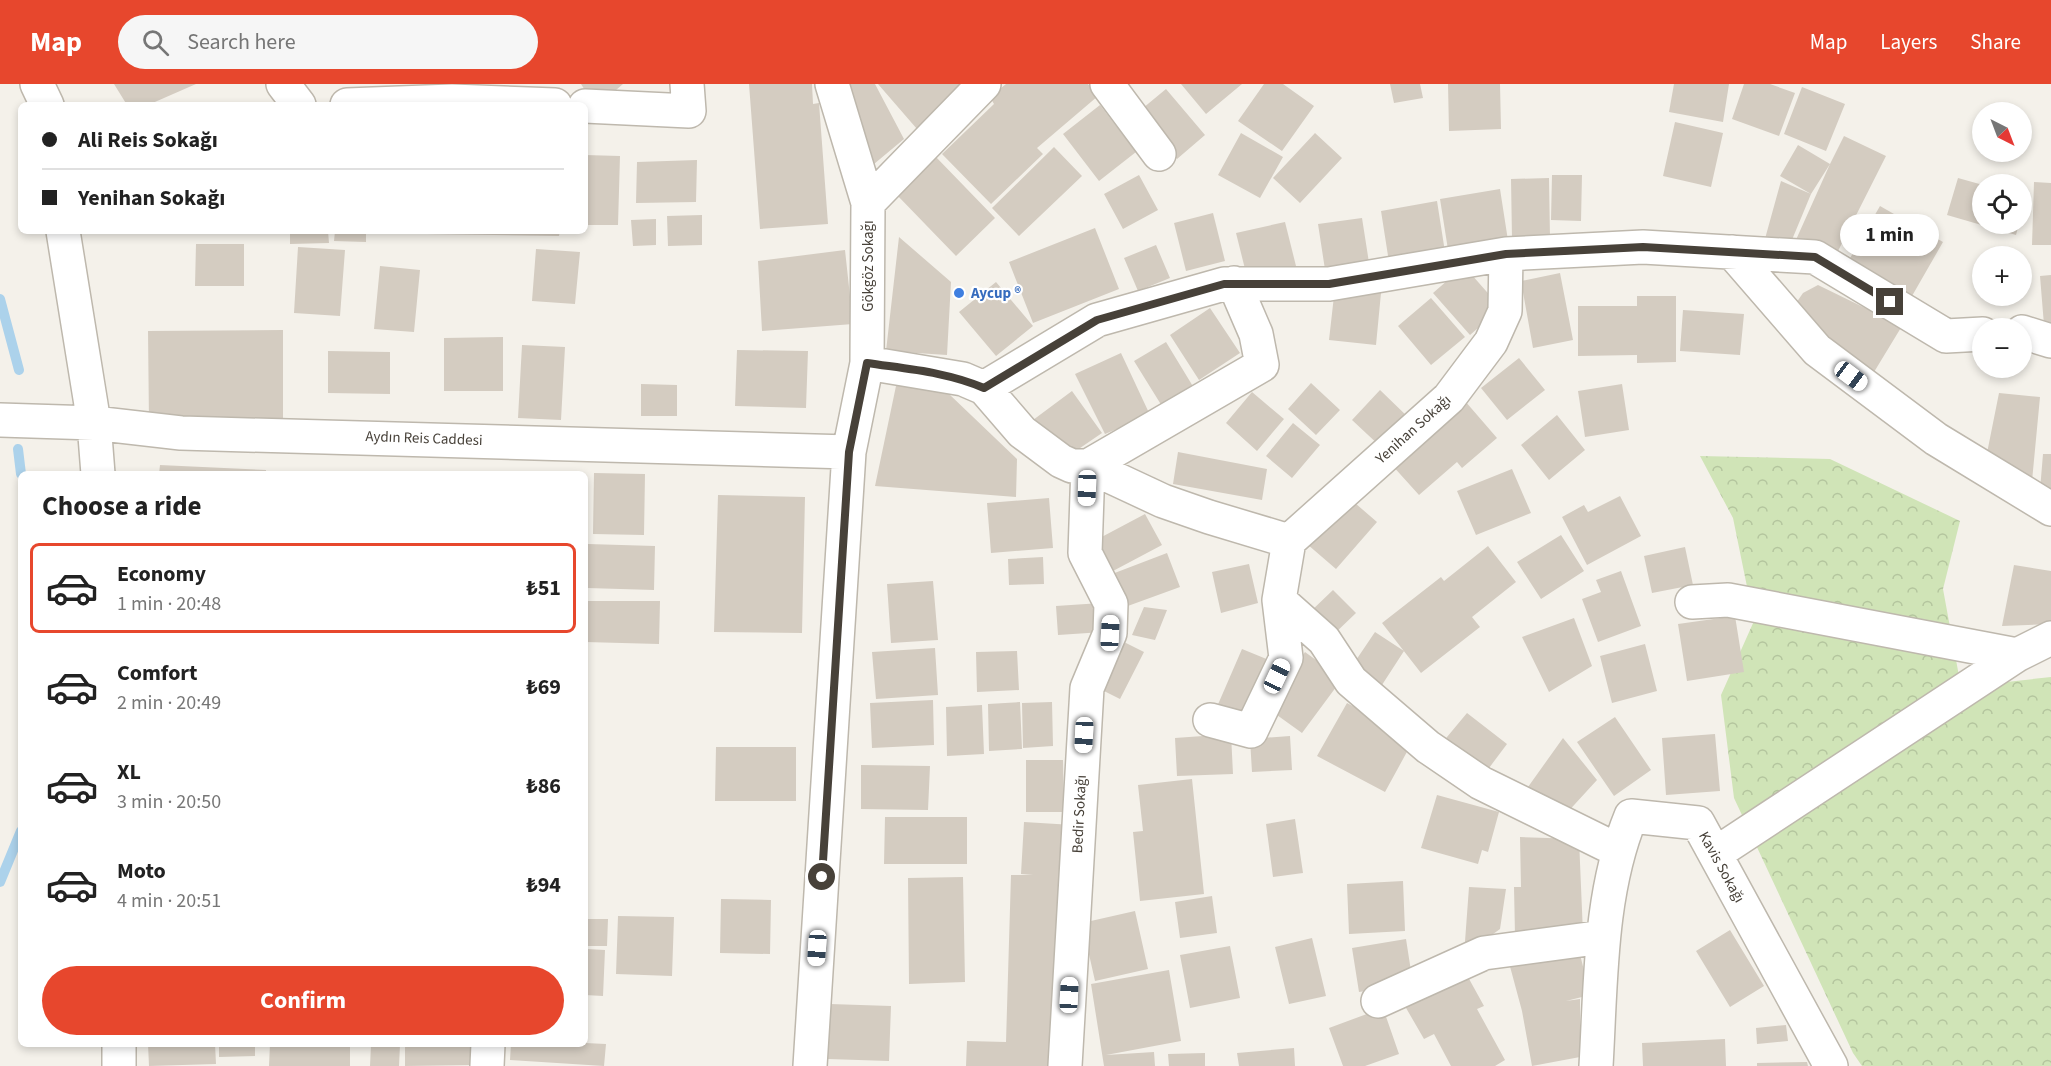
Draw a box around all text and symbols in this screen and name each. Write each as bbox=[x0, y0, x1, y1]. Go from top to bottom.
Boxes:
search box bbox=[118, 15, 538, 69]
text: Map bbox=[30, 22, 82, 62]
icon: search bbox=[139, 26, 172, 59]
text: Search here bbox=[187, 26, 296, 58]
text: Map bbox=[1810, 27, 1847, 57]
text: Layers bbox=[1880, 27, 1937, 57]
text: Share bbox=[1970, 27, 2021, 57]
north arrow bbox=[1972, 102, 2032, 162]
map controls bbox=[1972, 102, 2032, 378]
text: Ali Reis Sokağı bbox=[78, 124, 218, 156]
button: locate bbox=[1972, 174, 2032, 234]
text: Yenihan Sokağı bbox=[78, 182, 225, 214]
callout: 1 min bbox=[1840, 215, 1940, 257]
street label: Gökgöz Sokağı bbox=[858, 220, 879, 312]
text: 1 min bbox=[1865, 221, 1914, 249]
button: + bbox=[1972, 246, 2032, 306]
place label: Aycup ® bbox=[970, 283, 1021, 304]
marker: Aycup ® bbox=[952, 286, 966, 300]
route end bbox=[1876, 288, 1903, 315]
button: − bbox=[1972, 318, 2032, 378]
car bbox=[1831, 358, 1871, 394]
street label: Yenihan Sokağı bbox=[1370, 390, 1456, 470]
street label: Aydın Reis Caddesi bbox=[365, 426, 483, 451]
car bbox=[1077, 470, 1097, 506]
text: Choose a ride bbox=[42, 487, 202, 526]
text: Economy bbox=[117, 558, 206, 590]
icon: car bbox=[45, 561, 99, 615]
text: ₺51 bbox=[526, 572, 561, 604]
text: 1 min · 20:48 bbox=[117, 590, 221, 618]
car bbox=[1100, 615, 1120, 651]
car bbox=[1261, 656, 1293, 696]
text: Comfort bbox=[117, 657, 198, 689]
icon: car bbox=[45, 660, 99, 714]
text: ₺69 bbox=[526, 671, 561, 703]
text: 2 min · 20:49 bbox=[117, 689, 221, 717]
car bbox=[1074, 717, 1094, 753]
text: XL bbox=[117, 756, 141, 788]
icon: car bbox=[45, 759, 99, 813]
text: ₺86 bbox=[526, 770, 561, 802]
street label: Bedir Sokağı bbox=[1067, 774, 1092, 854]
text: 3 min · 20:50 bbox=[117, 788, 221, 816]
street label: Kavis Sokağı bbox=[1693, 828, 1750, 907]
text: Moto bbox=[117, 855, 166, 887]
icon: car bbox=[45, 858, 99, 912]
route start bbox=[808, 863, 835, 890]
text: ₺94 bbox=[526, 869, 561, 901]
text: 4 min · 20:51 bbox=[117, 887, 221, 915]
car bbox=[807, 929, 827, 967]
button: Confirm bbox=[42, 966, 564, 1035]
car bbox=[1059, 977, 1079, 1013]

